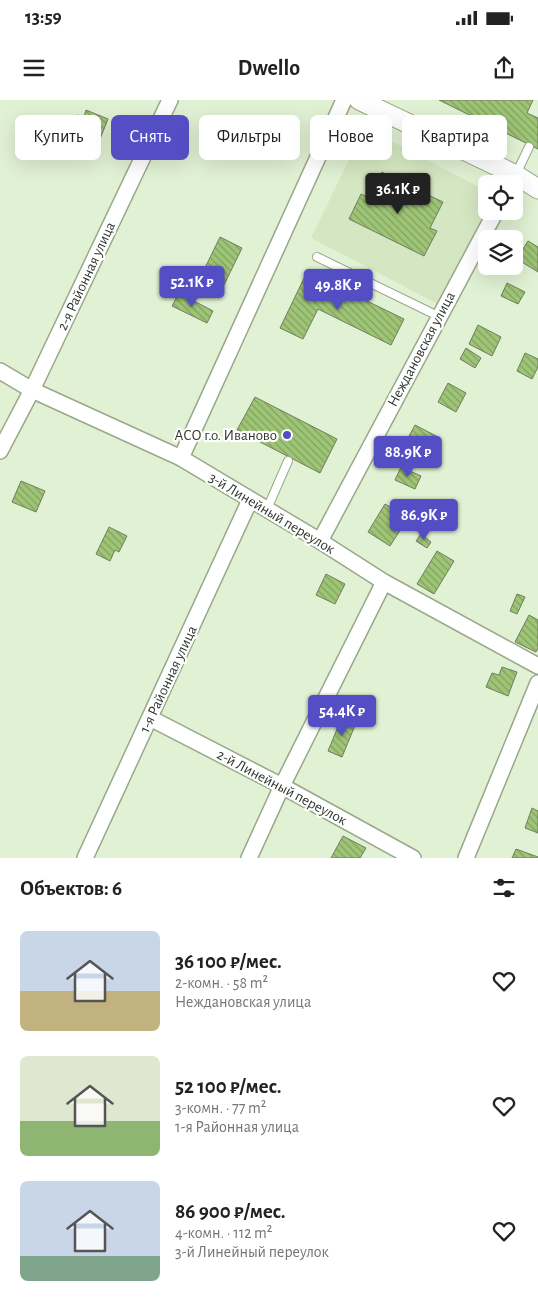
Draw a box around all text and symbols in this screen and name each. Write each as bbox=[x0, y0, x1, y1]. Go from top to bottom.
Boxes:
text: 13:59 bbox=[25, 8, 62, 27]
icon: menu bbox=[20, 54, 48, 82]
icon: share bbox=[490, 54, 518, 82]
text: Dwello bbox=[238, 57, 300, 79]
chip: Купить bbox=[15, 115, 101, 160]
chip: Снять bbox=[111, 115, 189, 160]
chip: Фильтры bbox=[199, 115, 300, 160]
chip: Новое bbox=[310, 115, 392, 160]
chip: Квартира bbox=[402, 115, 507, 160]
pin: 36.1K ₽ bbox=[352, 172, 444, 215]
map controls bbox=[478, 175, 523, 275]
button: locate bbox=[478, 175, 523, 220]
text: 36.1K ₽ bbox=[376, 181, 420, 197]
street label: 2-я Районная улица bbox=[55, 219, 118, 333]
button: layers bbox=[478, 230, 523, 275]
pin: 52.1K ₽ bbox=[146, 266, 238, 308]
pin: 49.8K ₽ bbox=[292, 268, 384, 311]
text: 52.1K ₽ bbox=[170, 274, 214, 290]
text: 49.8K ₽ bbox=[315, 277, 361, 293]
street label: Неждановская улица bbox=[385, 289, 458, 409]
place label: АСО г.о. Иваново bbox=[175, 428, 277, 443]
marker: АСО г.о. Иваново bbox=[281, 429, 293, 441]
pin: 88.9K ₽ bbox=[362, 436, 454, 478]
text: 88.9K ₽ bbox=[385, 444, 431, 460]
street label: 3-й Линейный переулок bbox=[206, 470, 337, 557]
pin: 86.9K ₽ bbox=[378, 498, 470, 541]
text: 86.9K ₽ bbox=[401, 507, 447, 523]
street label: 1-я Районная улица bbox=[137, 623, 200, 735]
pin: 54.4K ₽ bbox=[296, 694, 388, 737]
text: 54.4K ₽ bbox=[319, 703, 365, 719]
street label: 2-й Линейный переулок bbox=[214, 747, 349, 828]
icon: filters bbox=[490, 874, 518, 902]
text: Объектов: 6 bbox=[20, 878, 122, 899]
icon: home bbox=[60, 951, 120, 1011]
text: 36 100 ₽/мес. bbox=[175, 951, 282, 972]
icon: heart bbox=[490, 967, 518, 995]
text: 2-комн. · 58 m² bbox=[175, 975, 268, 991]
text: Неждановская улица bbox=[175, 994, 311, 1010]
icon: home bbox=[60, 1076, 120, 1136]
text: 52 100 ₽/мес. bbox=[175, 1076, 281, 1097]
icon: heart bbox=[490, 1092, 518, 1120]
text: 3-комн. · 77 m² bbox=[175, 1100, 266, 1116]
text: 1-я Районная улица bbox=[175, 1119, 299, 1135]
icon: home bbox=[60, 1201, 120, 1261]
text: 86 900 ₽/мес. bbox=[175, 1201, 286, 1222]
icon: heart bbox=[490, 1217, 518, 1245]
text: 4-комн. · 112 m² bbox=[175, 1225, 272, 1241]
text: 3-й Линейный переулок bbox=[175, 1244, 329, 1260]

